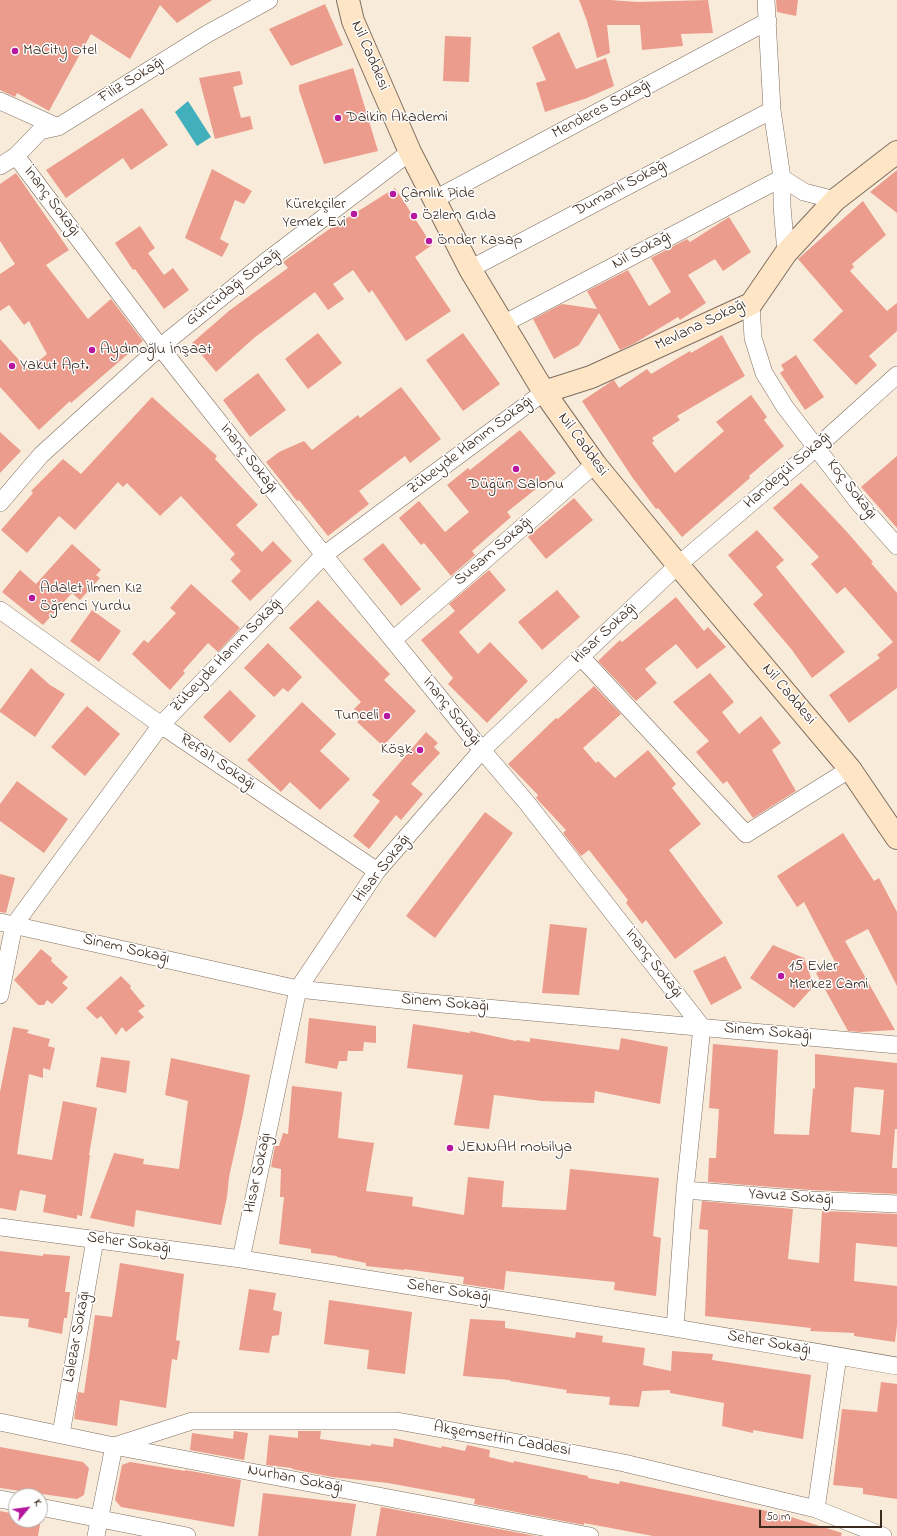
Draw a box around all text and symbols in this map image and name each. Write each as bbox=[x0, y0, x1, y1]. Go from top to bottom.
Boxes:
street label: Nil Caddesi bbox=[346, 18, 392, 94]
place label: MaCity Otel bbox=[23, 41, 97, 61]
marker: MaCity Otel bbox=[10, 46, 20, 56]
street label: Filiz Sokağı bbox=[96, 53, 168, 109]
street label: Menderes Sokağı bbox=[549, 76, 655, 144]
place label: Daikin Akademi bbox=[346, 108, 448, 128]
marker: Daikin Akademi bbox=[333, 113, 343, 123]
street label: Dumanlı Sokağı bbox=[571, 156, 671, 222]
street label: İnanç Sokağı bbox=[18, 163, 84, 241]
place label: Çamlık Pide bbox=[401, 184, 475, 204]
marker: Çamlık Pide bbox=[388, 189, 398, 199]
place label: Kürekçiler Yemek Evi bbox=[282, 195, 346, 233]
place label: Özlem Gıda bbox=[422, 206, 496, 226]
marker: Kürekçiler Yemek Evi bbox=[349, 209, 359, 219]
marker: Özlem Gıda bbox=[409, 211, 419, 221]
street label: Nil Sokağı bbox=[609, 227, 675, 275]
place label: Önder Kasap bbox=[437, 231, 522, 251]
marker: Önder Kasap bbox=[424, 236, 434, 246]
street label: Gürcüdağı Sokağı bbox=[182, 245, 286, 331]
street label: Mevlana Sokağı bbox=[652, 296, 750, 356]
place label: Aydınoğlu İnşaat bbox=[100, 340, 212, 360]
marker: Aydınoğlu İnşaat bbox=[87, 345, 97, 355]
place label: Yakut Apt. bbox=[20, 356, 89, 376]
marker: Yakut Apt. bbox=[7, 361, 17, 371]
street label: Zübeyde Hanım Sokağı bbox=[404, 393, 538, 499]
street label: Nil Caddesi bbox=[552, 409, 612, 481]
street label: İnanç Sokağı bbox=[215, 420, 281, 498]
street label: Handegül Sokağı bbox=[741, 428, 835, 514]
street label: Koç Sokağı bbox=[822, 456, 880, 524]
marker: Düğün Salonu bbox=[511, 464, 521, 474]
place label: Düğün Salonu bbox=[468, 475, 564, 495]
street label: Susam Sokağı bbox=[451, 513, 537, 591]
place label: Adalet İlmen Kız Öğrenci Yurdu bbox=[40, 579, 142, 617]
marker: Adalet İlmen Kız Öğrenci Yurdu bbox=[27, 593, 37, 603]
street label: Zübeyde Hanım Sokağı bbox=[167, 595, 287, 717]
street label: Hisar Sokağı bbox=[569, 599, 641, 669]
street label: Nil Caddesi bbox=[757, 660, 819, 730]
street label: İnanç Sokağı bbox=[417, 674, 485, 750]
place label: Tunceli bbox=[334, 706, 379, 726]
marker: Tunceli bbox=[382, 711, 392, 721]
street label: Refah Sokağı bbox=[175, 731, 259, 795]
place label: Köşk bbox=[381, 740, 412, 760]
marker: Köşk bbox=[415, 745, 425, 755]
street label: Hisar Sokağı bbox=[350, 831, 416, 907]
street label: İnanç Sokağı bbox=[620, 925, 686, 1003]
street label: Sinem Sokağı bbox=[81, 931, 171, 969]
place label: 15 Evler Merkez Cami bbox=[789, 957, 868, 995]
marker: 15 Evler Merkez Cami bbox=[776, 971, 786, 981]
street label: Sinem Sokağı bbox=[400, 991, 490, 1017]
street label: Sinem Sokağı bbox=[723, 1020, 813, 1046]
street label: Hisar Sokağı bbox=[241, 1131, 277, 1215]
place label: JENNAH mobilya bbox=[458, 1138, 572, 1158]
marker: JENNAH mobilya bbox=[445, 1143, 455, 1153]
street label: Yavuz Sokağı bbox=[748, 1185, 834, 1211]
street label: Seher Sokağı bbox=[86, 1229, 172, 1259]
street label: Seher Sokağı bbox=[406, 1276, 492, 1308]
street label: Lalezar Sokağı bbox=[61, 1290, 95, 1384]
street label: Seher Sokağı bbox=[725, 1327, 813, 1361]
street label: Akşemsettin Caddesi bbox=[432, 1418, 572, 1462]
street label: Nurhan Sokağı bbox=[246, 1461, 344, 1499]
north arrow bbox=[8, 1488, 48, 1528]
text: K bbox=[29, 1496, 46, 1509]
scale bar bbox=[761, 1502, 884, 1528]
text: 50 m bbox=[766, 1508, 790, 1526]

